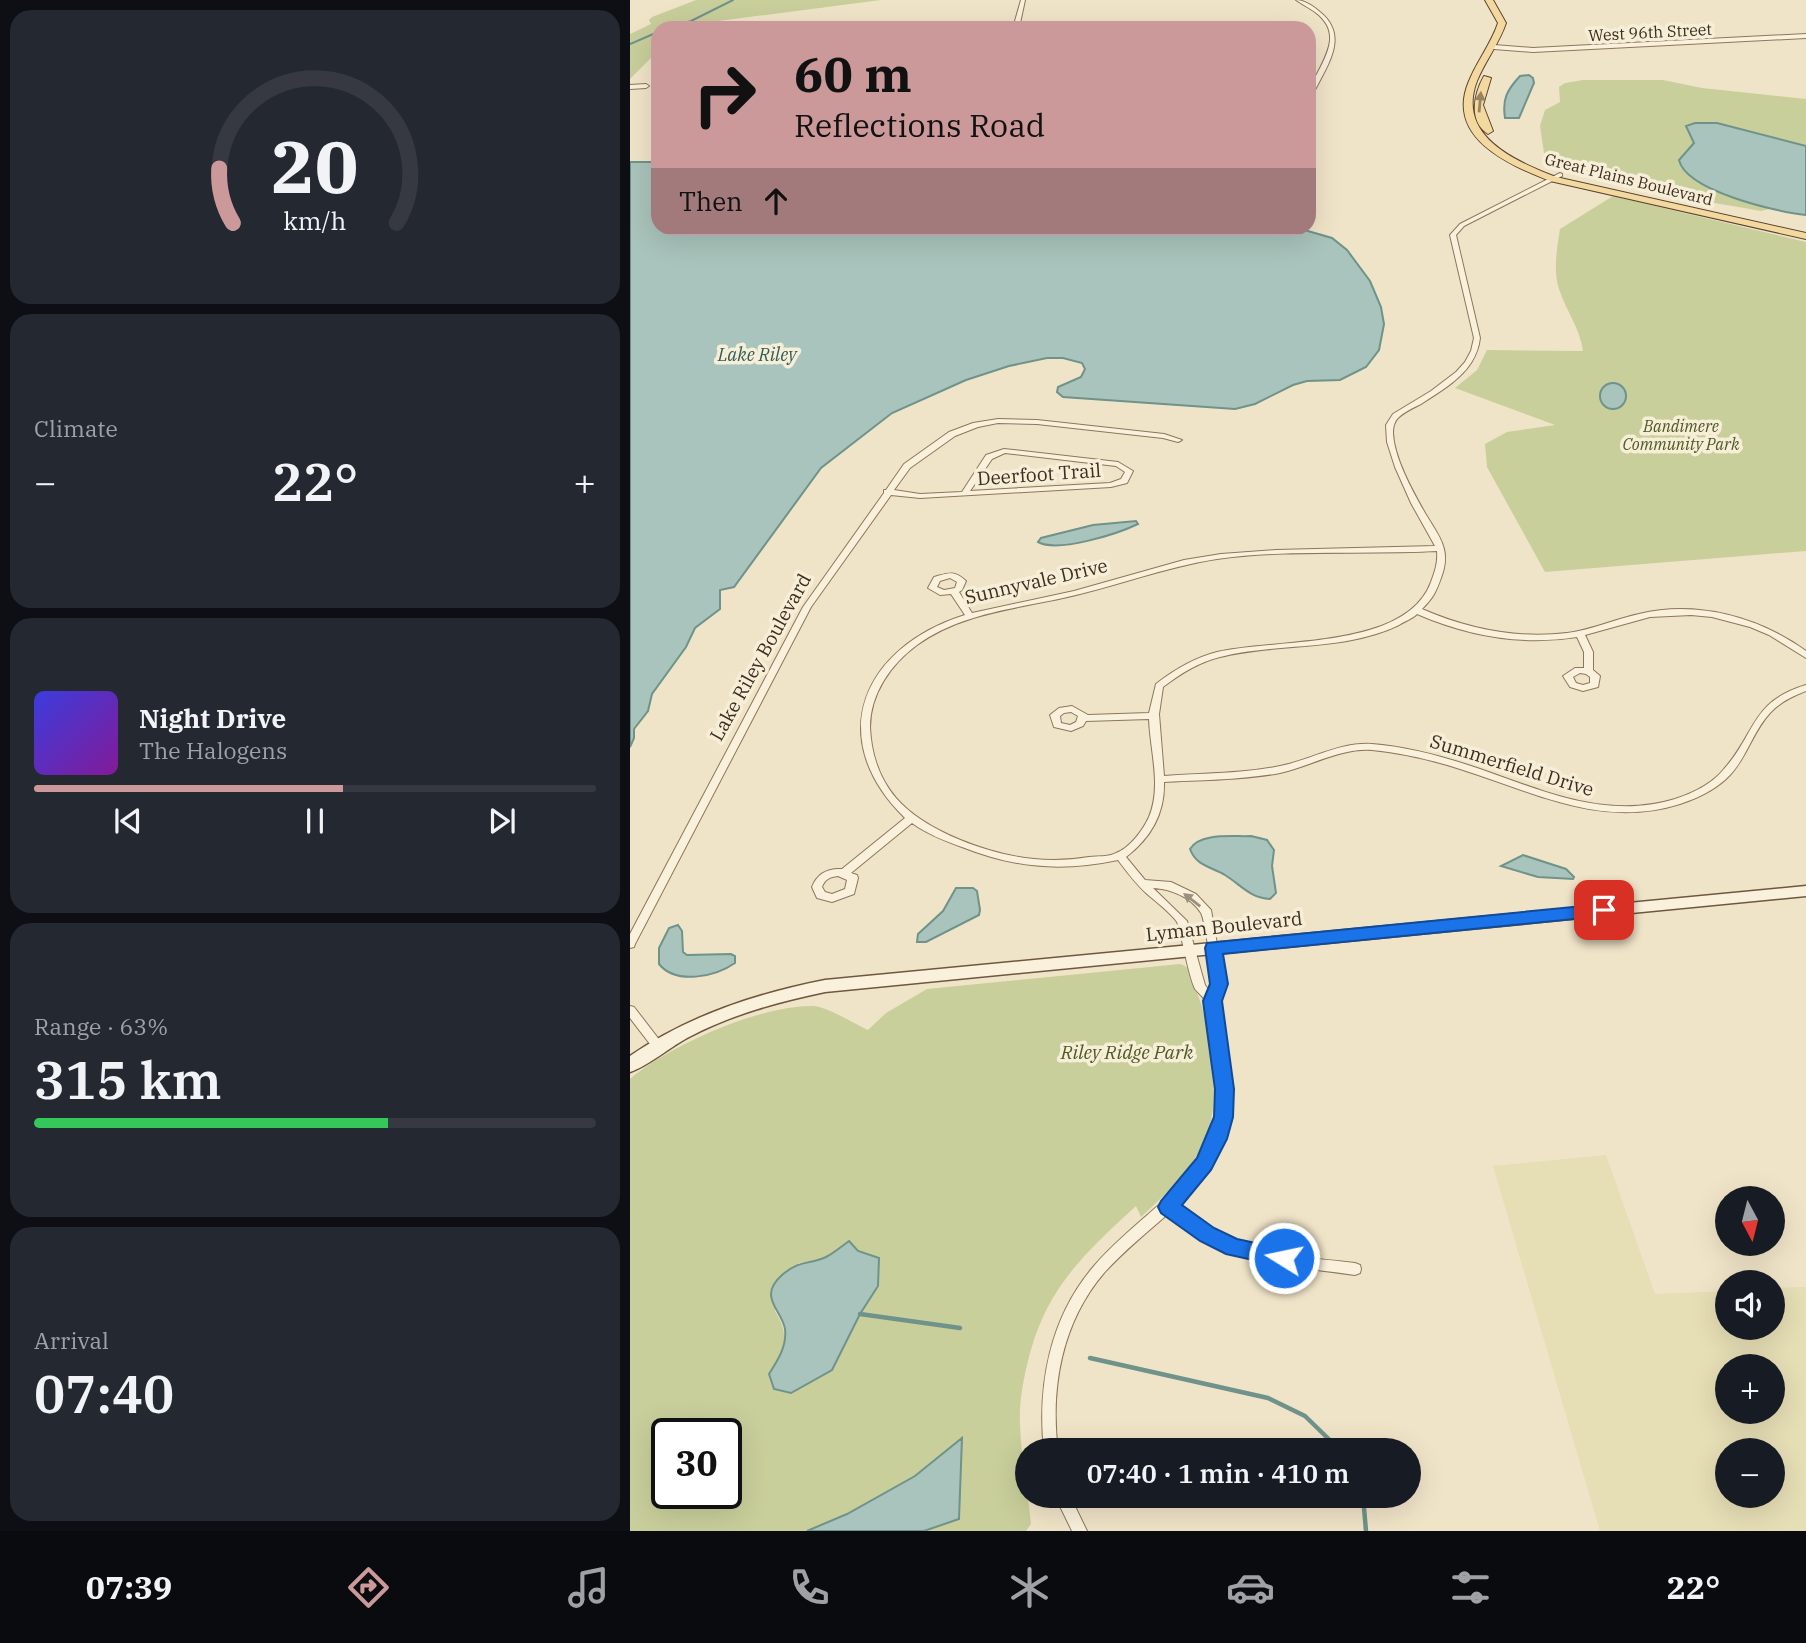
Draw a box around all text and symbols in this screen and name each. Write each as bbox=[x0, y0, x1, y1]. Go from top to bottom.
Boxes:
street label: West 96th Street bbox=[1588, 19, 1713, 45]
text: 60 m bbox=[794, 42, 912, 105]
icon: right bbox=[679, 49, 770, 140]
one-way arrow bbox=[1475, 91, 1486, 113]
text: Reflections Road bbox=[794, 104, 1045, 146]
text: 20 bbox=[271, 118, 359, 213]
street label: Great Plains Boulevard bbox=[1543, 148, 1715, 210]
icon: ahead bbox=[757, 182, 795, 220]
text: Then bbox=[679, 184, 743, 218]
text: km/h bbox=[283, 204, 347, 237]
water label: Lake Riley bbox=[717, 343, 798, 366]
text: Climate bbox=[34, 413, 118, 443]
park label: Bandimere Community Park bbox=[1623, 416, 1740, 454]
text: 22° bbox=[272, 448, 358, 515]
text: − bbox=[34, 457, 57, 506]
text: + bbox=[573, 457, 596, 506]
street label: Deerfoot Trail bbox=[976, 458, 1102, 490]
street label: Sunnyvale Drive bbox=[962, 553, 1110, 609]
street label: Lake Riley Boulevard bbox=[704, 569, 816, 745]
text: Night Drive bbox=[139, 701, 286, 735]
street label: Summerfield Drive bbox=[1427, 729, 1597, 801]
text: The Halogens bbox=[139, 735, 287, 765]
icon: previous bbox=[109, 802, 147, 840]
icon: pause bbox=[296, 802, 334, 840]
icon: next bbox=[483, 802, 521, 840]
pin bbox=[1574, 880, 1634, 940]
icon: arrive bbox=[1585, 891, 1623, 929]
one-way arrow bbox=[1184, 893, 1202, 908]
street label: Lyman Boulevard bbox=[1145, 906, 1303, 946]
text: Range · 63% bbox=[34, 1011, 168, 1041]
park label: Riley Ridge Park bbox=[1060, 1040, 1194, 1064]
text: 315 km bbox=[34, 1046, 222, 1113]
north arrow bbox=[1715, 1186, 1785, 1256]
map controls bbox=[1715, 1186, 1785, 1508]
position arrow bbox=[1247, 1221, 1321, 1295]
button: sound bbox=[1715, 1270, 1785, 1340]
text: Arrival bbox=[34, 1325, 109, 1355]
button: + bbox=[1715, 1354, 1785, 1424]
text: 07:40 bbox=[34, 1360, 174, 1427]
speed limit sign: 30 bbox=[651, 1418, 742, 1509]
button: − bbox=[1715, 1438, 1785, 1508]
text: 07:40 · 1 min · 410 m bbox=[1087, 1456, 1349, 1490]
icon: directions bbox=[344, 1563, 393, 1612]
icon: music bbox=[564, 1563, 613, 1612]
icon: phone bbox=[785, 1563, 834, 1612]
icon: climate bbox=[1005, 1563, 1054, 1612]
icon: car bbox=[1226, 1563, 1275, 1612]
icon: filters bbox=[1446, 1563, 1495, 1612]
text: 07:39 bbox=[86, 1566, 172, 1608]
text: 22° bbox=[1667, 1566, 1720, 1608]

